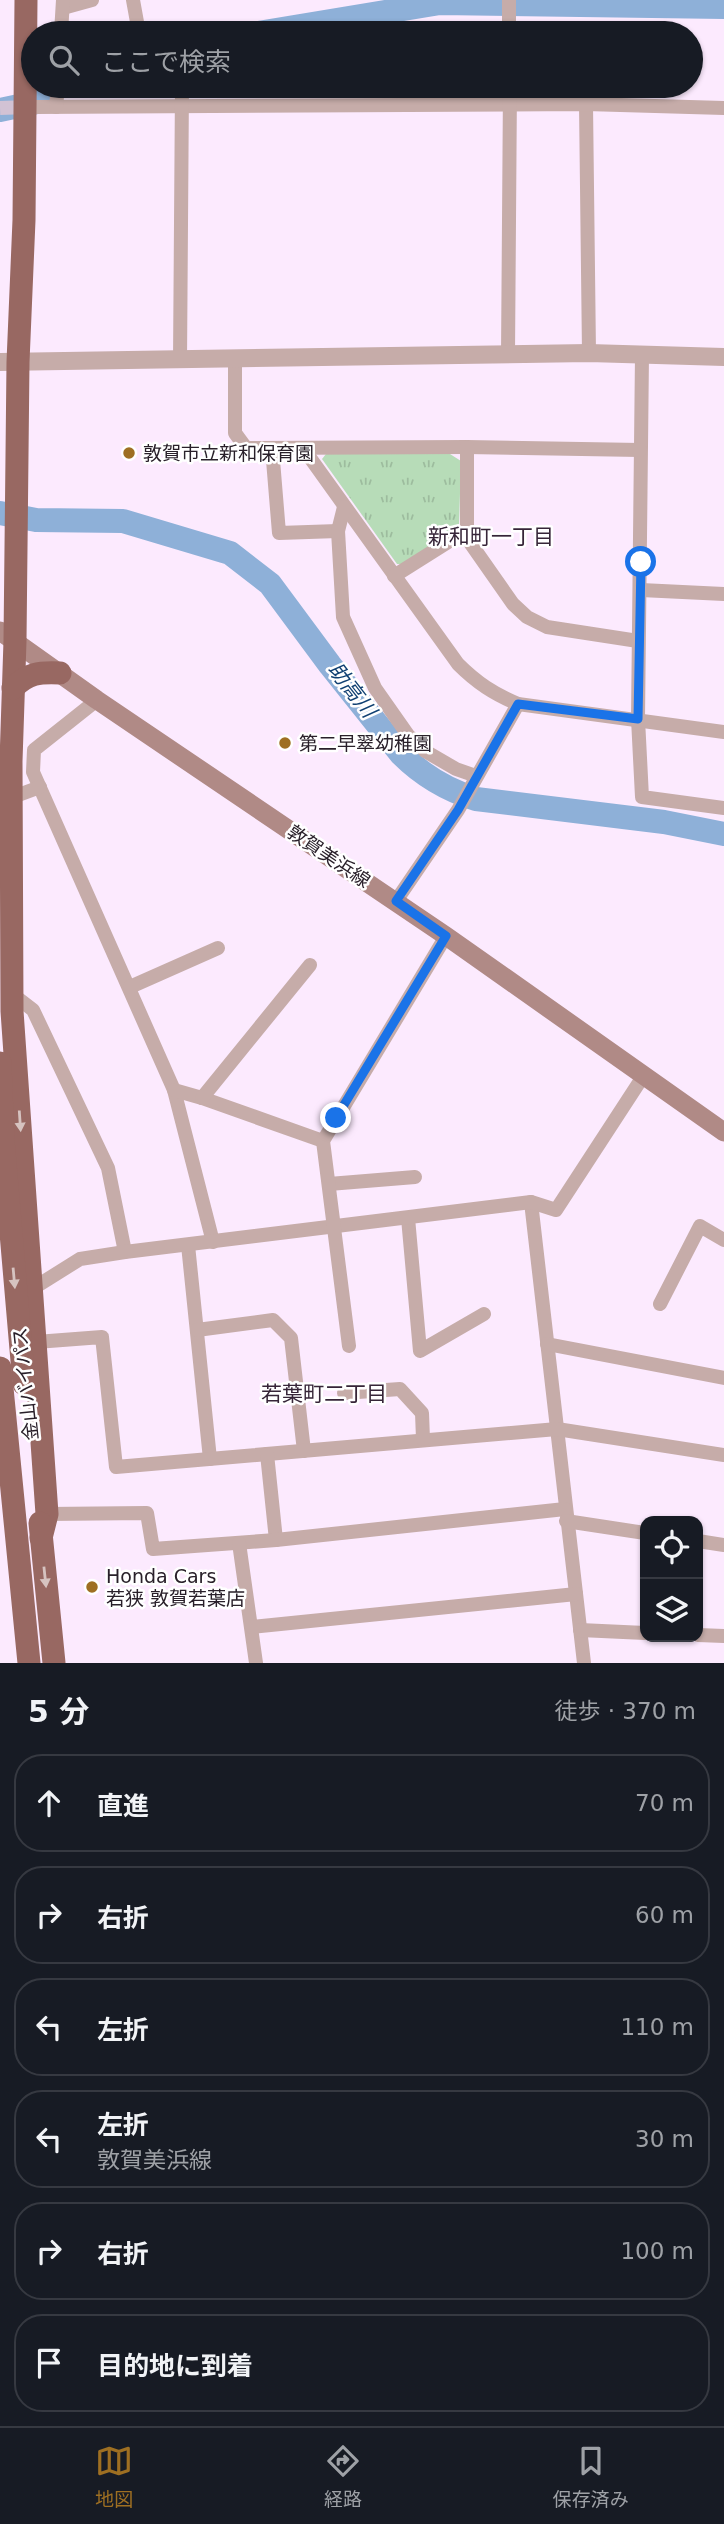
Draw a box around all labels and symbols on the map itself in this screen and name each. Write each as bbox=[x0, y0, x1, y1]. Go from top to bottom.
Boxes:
place label: 敦賀市立新和保育園 bbox=[143, 442, 314, 464]
marker: 敦賀市立新和保育園 bbox=[121, 445, 137, 461]
district label: 新和町一丁目 bbox=[428, 525, 554, 549]
route start bbox=[625, 546, 656, 577]
water label: 助高川 bbox=[323, 658, 382, 724]
place label: 第二早翠幼稚園 bbox=[299, 732, 432, 754]
marker: 第二早翠幼稚園 bbox=[277, 735, 293, 751]
street label: 敦賀美浜線 bbox=[283, 820, 375, 892]
route end bbox=[320, 1102, 351, 1133]
one-way arrow bbox=[15, 1110, 26, 1132]
one-way arrow bbox=[9, 1267, 20, 1289]
street label: 金山バイパス bbox=[8, 1326, 42, 1442]
district label: 若葉町二丁目 bbox=[261, 1382, 387, 1406]
place label: Honda Cars 若狭 敦賀若葉店 bbox=[106, 1565, 245, 1609]
one-way arrow bbox=[40, 1566, 51, 1588]
marker: Honda Cars 若狭 敦賀若葉店 bbox=[84, 1579, 100, 1595]

